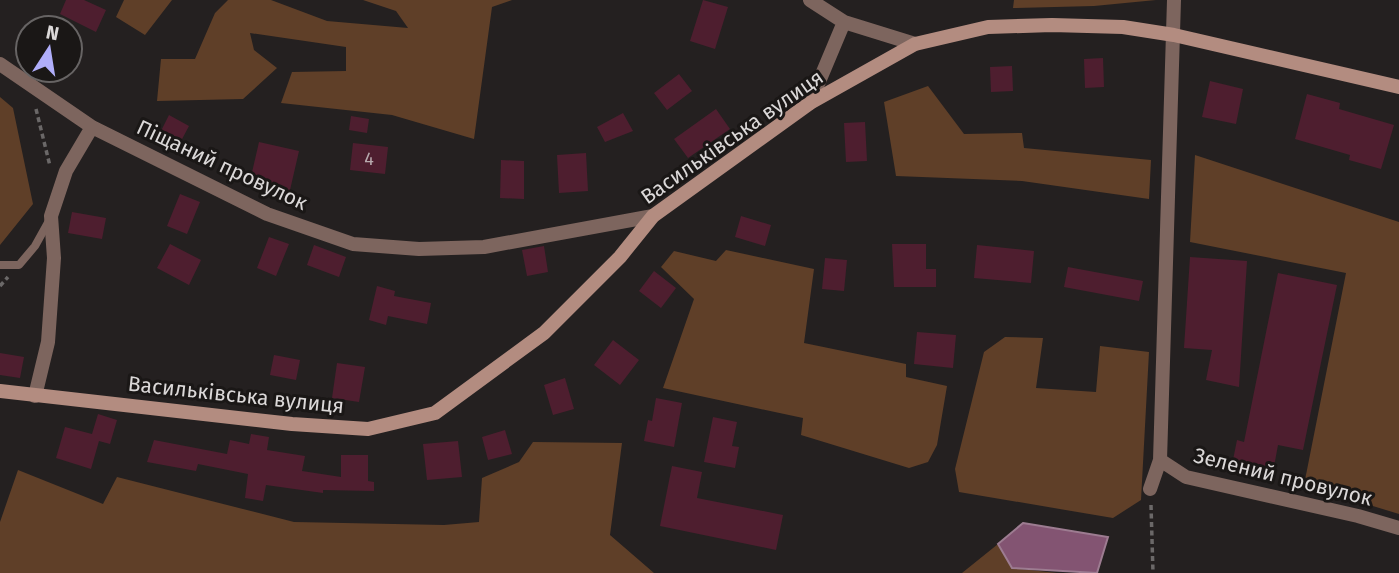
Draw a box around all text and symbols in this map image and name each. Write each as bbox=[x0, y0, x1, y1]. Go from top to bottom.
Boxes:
north arrow bbox=[14, 14, 84, 84]
text: N bbox=[44, 20, 61, 45]
street label: Васильківська вулиця bbox=[636, 64, 828, 210]
street label: Піщаний провулок bbox=[132, 114, 312, 216]
house number: 4 bbox=[364, 148, 374, 170]
street label: Васильківська вулиця bbox=[127, 371, 345, 419]
street label: Зелений провулок bbox=[1191, 442, 1375, 512]

